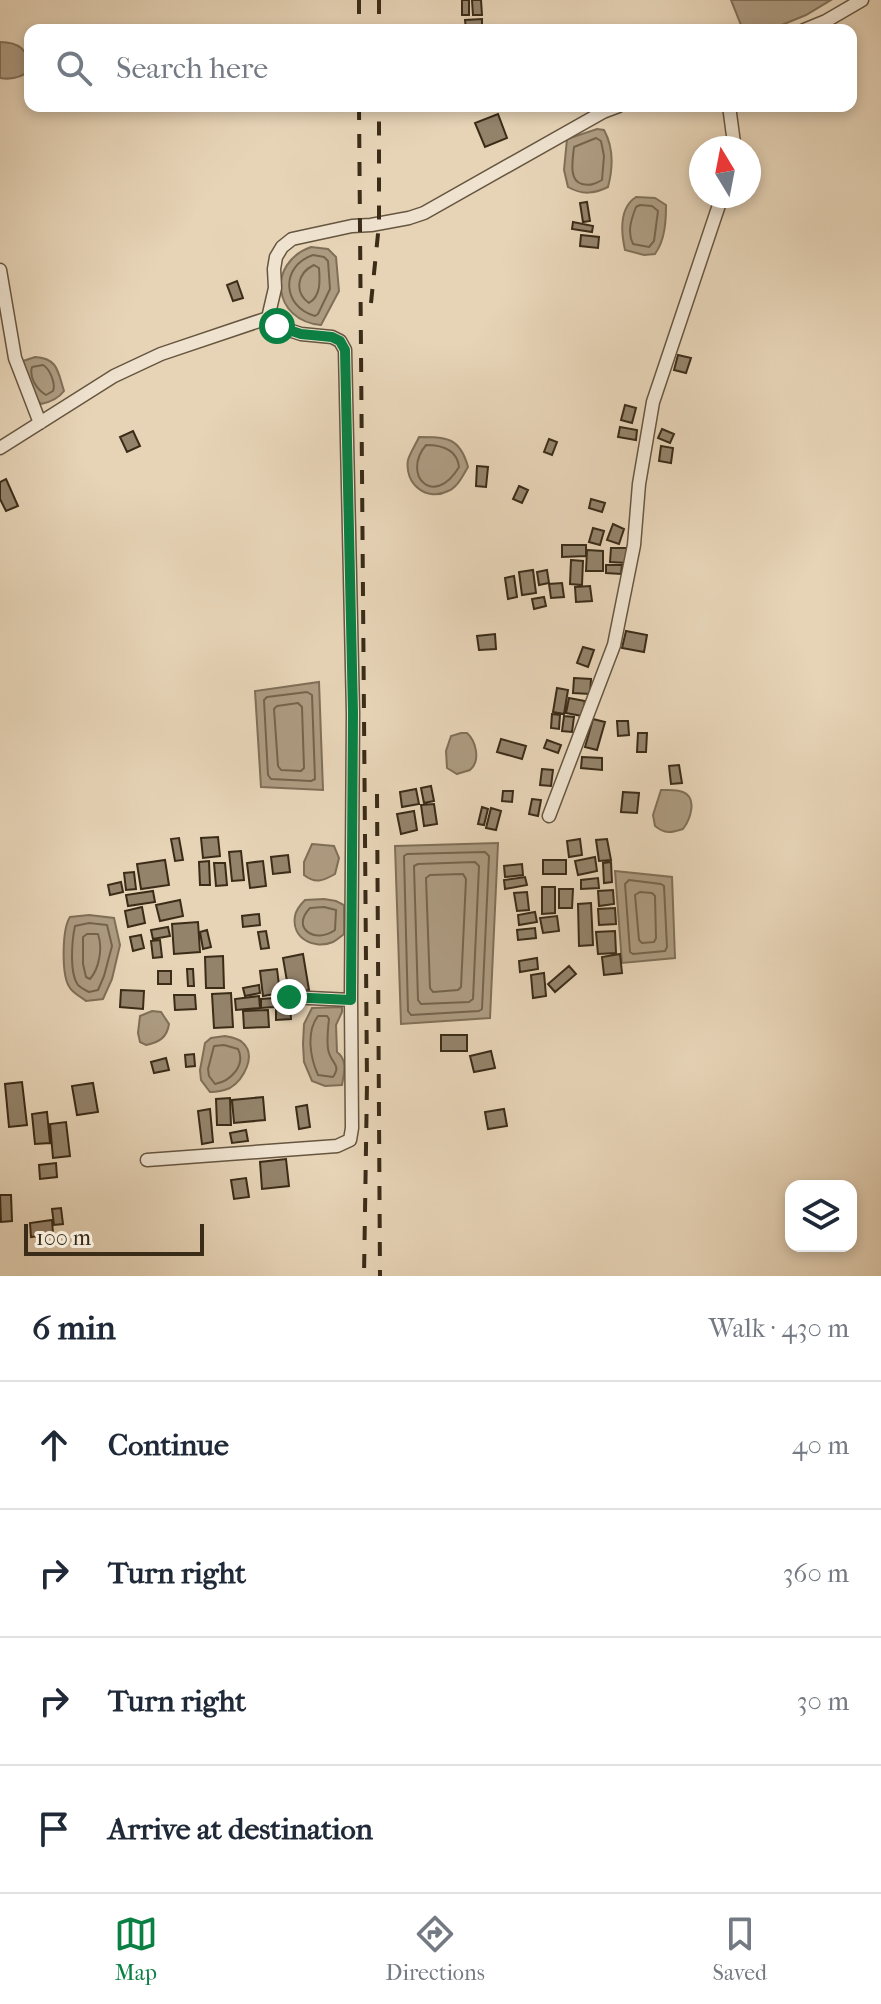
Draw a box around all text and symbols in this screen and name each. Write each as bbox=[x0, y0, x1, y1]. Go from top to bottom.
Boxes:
search box bbox=[24, 24, 857, 112]
icon: search bbox=[52, 46, 96, 90]
text: Search here bbox=[116, 51, 268, 86]
north arrow bbox=[689, 136, 761, 208]
route start bbox=[259, 308, 295, 344]
route end bbox=[271, 979, 307, 1015]
map controls bbox=[785, 1180, 857, 1252]
button: layers bbox=[785, 1180, 857, 1252]
scale bar bbox=[24, 1220, 204, 1256]
text: 100 m bbox=[36, 1225, 91, 1251]
text: 6 min bbox=[32, 1308, 116, 1348]
text: Walk · 430 m bbox=[709, 1313, 849, 1344]
icon: ahead bbox=[32, 1423, 76, 1467]
text: Continue bbox=[108, 1428, 229, 1463]
text: 40 m bbox=[792, 1430, 849, 1461]
icon: right bbox=[32, 1551, 76, 1595]
text: Turn right bbox=[108, 1556, 246, 1591]
text: 360 m bbox=[783, 1558, 849, 1589]
icon: right bbox=[32, 1679, 76, 1723]
text: Turn right bbox=[108, 1684, 246, 1719]
text: 30 m bbox=[797, 1686, 849, 1717]
icon: arrive bbox=[32, 1807, 76, 1851]
text: Arrive at destination bbox=[108, 1812, 373, 1847]
tab: Map bbox=[114, 1912, 158, 1986]
tab: Directions bbox=[386, 1912, 485, 1986]
tab: Saved bbox=[713, 1912, 767, 1986]

